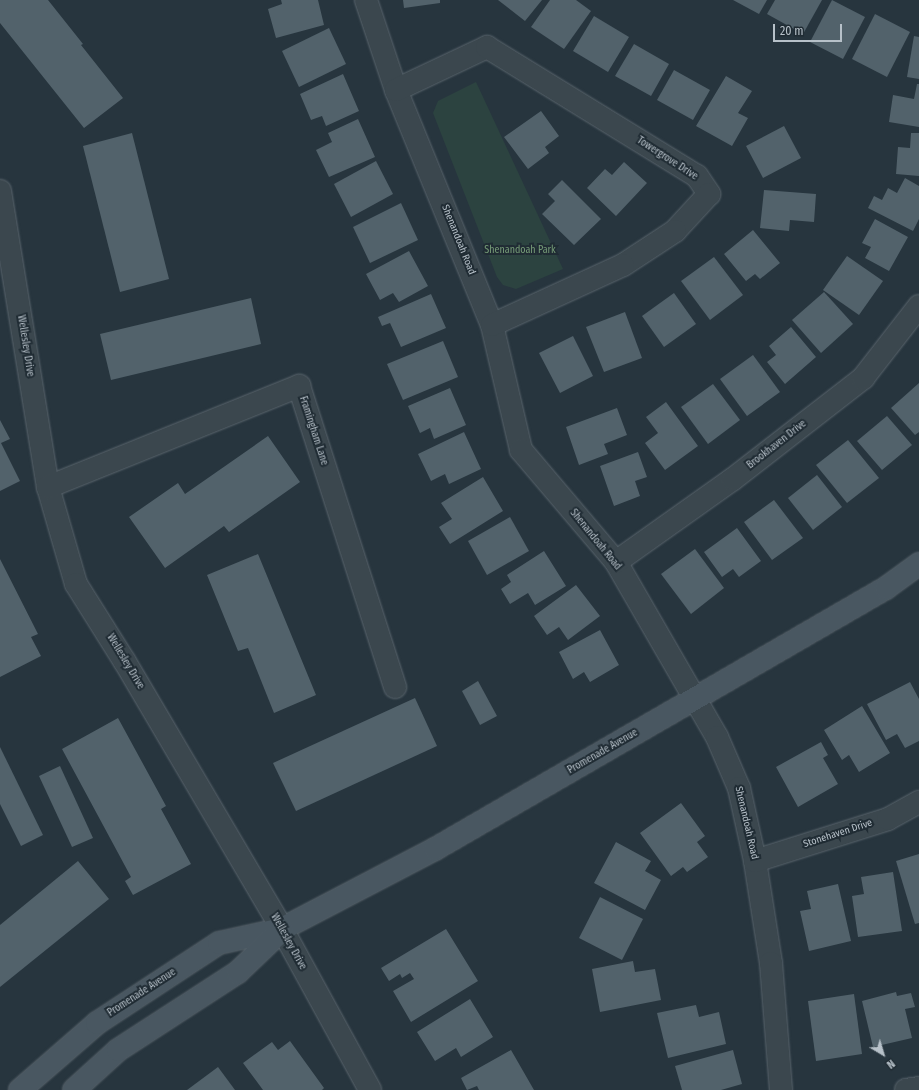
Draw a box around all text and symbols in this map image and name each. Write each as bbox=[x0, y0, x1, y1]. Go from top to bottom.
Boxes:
scale bar bbox=[775, 16, 844, 42]
text: 20 m bbox=[780, 24, 804, 38]
street label: Towergrove Drive bbox=[634, 135, 700, 183]
street label: Shenandoah Road bbox=[439, 203, 477, 277]
park label: Shenandoah Park bbox=[484, 245, 556, 257]
street label: Wellesley Drive bbox=[14, 314, 36, 378]
street label: Framingham Lane bbox=[296, 395, 330, 467]
street label: Brookhaven Drive bbox=[745, 418, 809, 472]
street label: Shenandoah Road bbox=[567, 507, 623, 573]
street label: Wellesley Drive bbox=[104, 632, 146, 692]
street label: Promenade Avenue bbox=[566, 727, 640, 777]
street label: Shenandoah Road bbox=[732, 785, 760, 861]
street label: Stonehaven Drive bbox=[802, 817, 874, 851]
street label: Wellesley Drive bbox=[268, 912, 308, 972]
street label: Promenade Avenue bbox=[106, 966, 178, 1020]
north arrow bbox=[863, 1034, 903, 1074]
text: N bbox=[884, 1057, 897, 1071]

